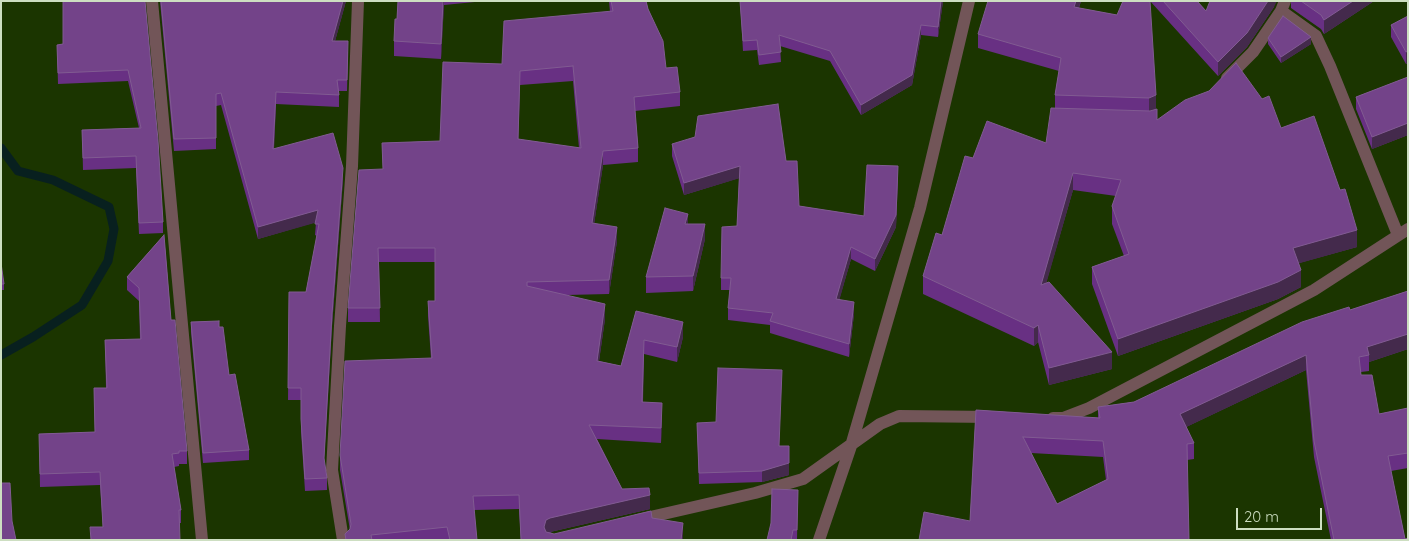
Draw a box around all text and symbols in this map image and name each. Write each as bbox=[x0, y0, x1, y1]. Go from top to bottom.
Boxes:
scale bar bbox=[1239, 498, 1325, 530]
text: 20 m bbox=[1244, 507, 1279, 526]

